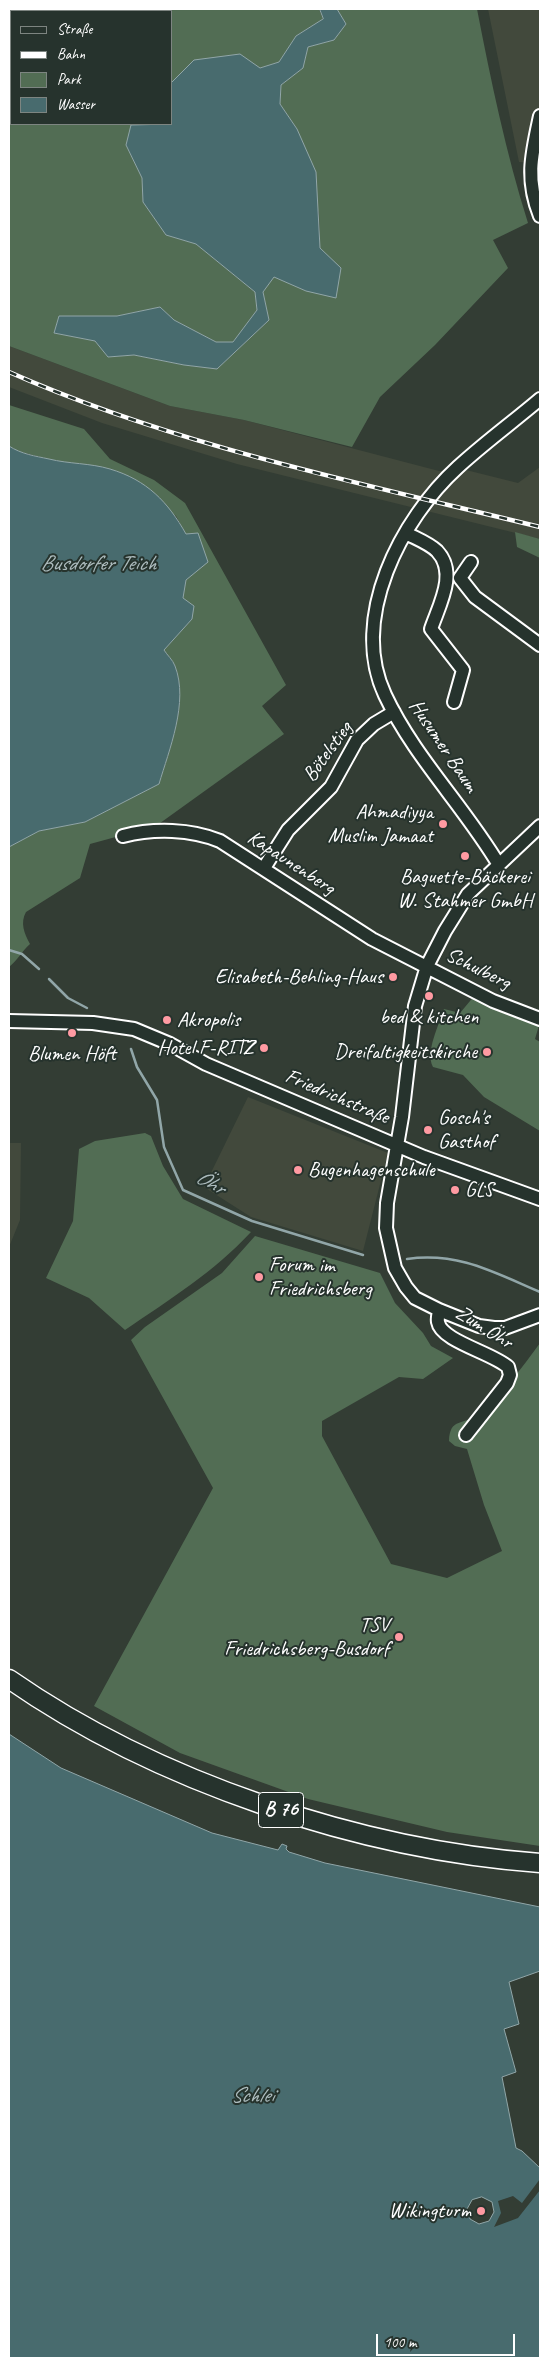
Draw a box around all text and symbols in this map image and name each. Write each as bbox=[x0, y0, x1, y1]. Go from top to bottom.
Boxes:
legend bbox=[10, 10, 172, 125]
text: Straße bbox=[57, 20, 92, 39]
text: Bahn bbox=[57, 45, 85, 64]
text: Park bbox=[57, 70, 81, 89]
text: Wasser bbox=[57, 95, 95, 114]
water label: Busdorfer Teich bbox=[40, 551, 156, 577]
street label: Husumer Baum bbox=[403, 695, 483, 797]
street label: Bötelstieg bbox=[298, 717, 358, 787]
place label: Ahmadiyya Muslim Jamaat bbox=[328, 799, 433, 849]
marker: Ahmadiyya Muslim Jamaat bbox=[437, 818, 449, 830]
street label: Kapaunenberg bbox=[242, 825, 340, 901]
marker: Baguette-Bäckerei W. Stahmer GmbH bbox=[459, 850, 471, 862]
place label: Baguette-Bäckerei W. Stahmer GmbH bbox=[397, 864, 533, 914]
street label: Schulberg bbox=[441, 943, 515, 995]
place label: Elisabeth-Behling-Haus bbox=[215, 964, 383, 990]
marker: Elisabeth-Behling-Haus bbox=[387, 971, 399, 983]
marker: bed & kitchen bbox=[423, 990, 435, 1002]
place label: bed & kitchen bbox=[380, 1004, 478, 1030]
place label: Akropolis bbox=[177, 1007, 240, 1033]
marker: Akropolis bbox=[161, 1014, 173, 1026]
marker: Blumen Höft bbox=[66, 1027, 78, 1039]
place label: Hotel F-RITZ bbox=[157, 1035, 254, 1061]
place label: Dreifaltigkeitskirche bbox=[334, 1039, 477, 1065]
place label: Blumen Höft bbox=[28, 1041, 116, 1067]
marker: Hotel F-RITZ bbox=[258, 1042, 270, 1054]
marker: Dreifaltigkeitskirche bbox=[481, 1046, 493, 1058]
street label: Friedrichstraße bbox=[281, 1064, 393, 1130]
place label: Gosch's Gasthof bbox=[438, 1105, 495, 1155]
marker: Gosch's Gasthof bbox=[422, 1124, 434, 1136]
place label: Bugenhagenschule bbox=[308, 1157, 435, 1183]
water label: Öhr bbox=[191, 1164, 229, 1202]
marker: Bugenhagenschule bbox=[292, 1164, 304, 1176]
place label: GLS bbox=[465, 1177, 493, 1203]
marker: GLS bbox=[449, 1184, 461, 1196]
place label: Forum im Friedrichsberg bbox=[269, 1252, 372, 1302]
marker: Forum im Friedrichsberg bbox=[253, 1271, 265, 1283]
street label: Zum Öhr bbox=[451, 1301, 517, 1355]
place label: TSV Friedrichsberg-Busdorf bbox=[224, 1612, 389, 1662]
marker: TSV Friedrichsberg-Busdorf bbox=[393, 1631, 405, 1643]
road number: B 76 bbox=[258, 1792, 304, 1828]
water label: Schlei bbox=[230, 2083, 274, 2109]
place label: Wikingturm bbox=[389, 2198, 471, 2224]
marker: Wikingturm bbox=[475, 2205, 487, 2217]
scale bar bbox=[379, 2324, 518, 2356]
text: 100 m bbox=[384, 2333, 416, 2352]

